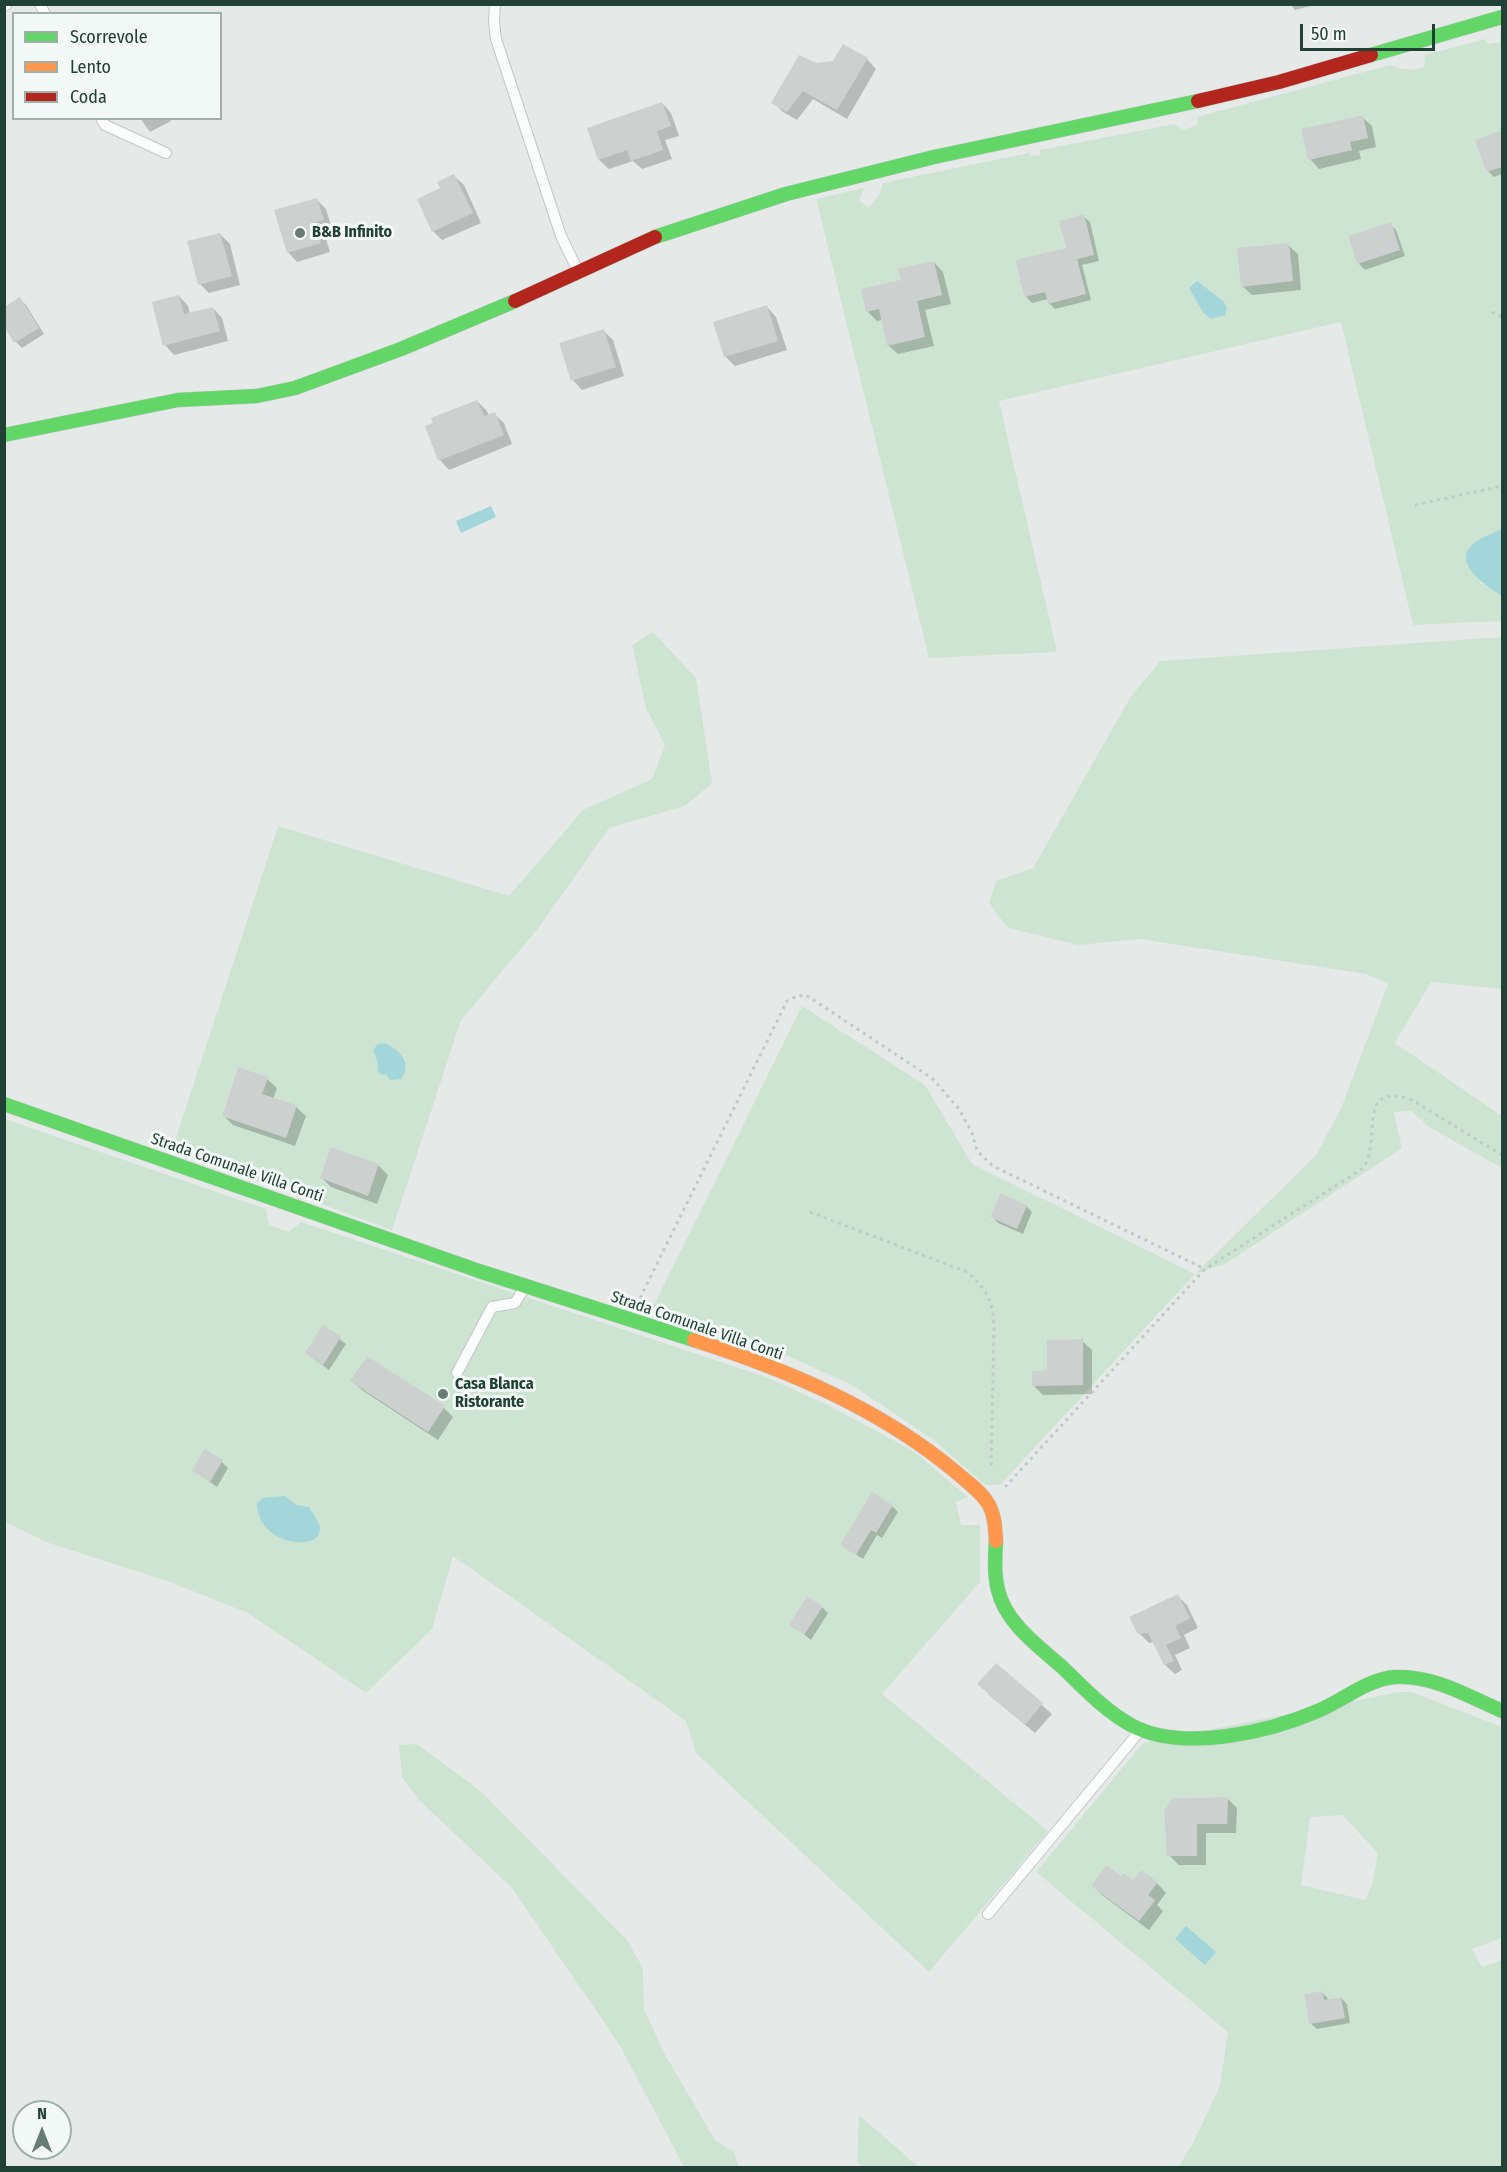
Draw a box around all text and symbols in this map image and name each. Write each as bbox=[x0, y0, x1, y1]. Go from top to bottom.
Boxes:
legend bbox=[12, 12, 222, 120]
scale bar bbox=[1303, 12, 1438, 50]
text: 50 m bbox=[1311, 23, 1347, 45]
text: Scorrevole bbox=[70, 26, 148, 48]
text: Lento bbox=[70, 56, 111, 78]
text: Coda bbox=[70, 86, 107, 108]
place label: B&B Infinito bbox=[312, 223, 392, 243]
marker: B&B Infinito bbox=[293, 226, 307, 240]
street label: Strada Comunale Villa Conti bbox=[148, 1129, 326, 1207]
street label: Strada Comunale Villa Conti bbox=[608, 1287, 786, 1365]
place label: Casa Blanca Ristorante bbox=[455, 1375, 534, 1413]
marker: Casa Blanca Ristorante bbox=[436, 1387, 450, 1401]
north arrow bbox=[12, 2100, 72, 2160]
text: N bbox=[37, 2104, 47, 2123]

